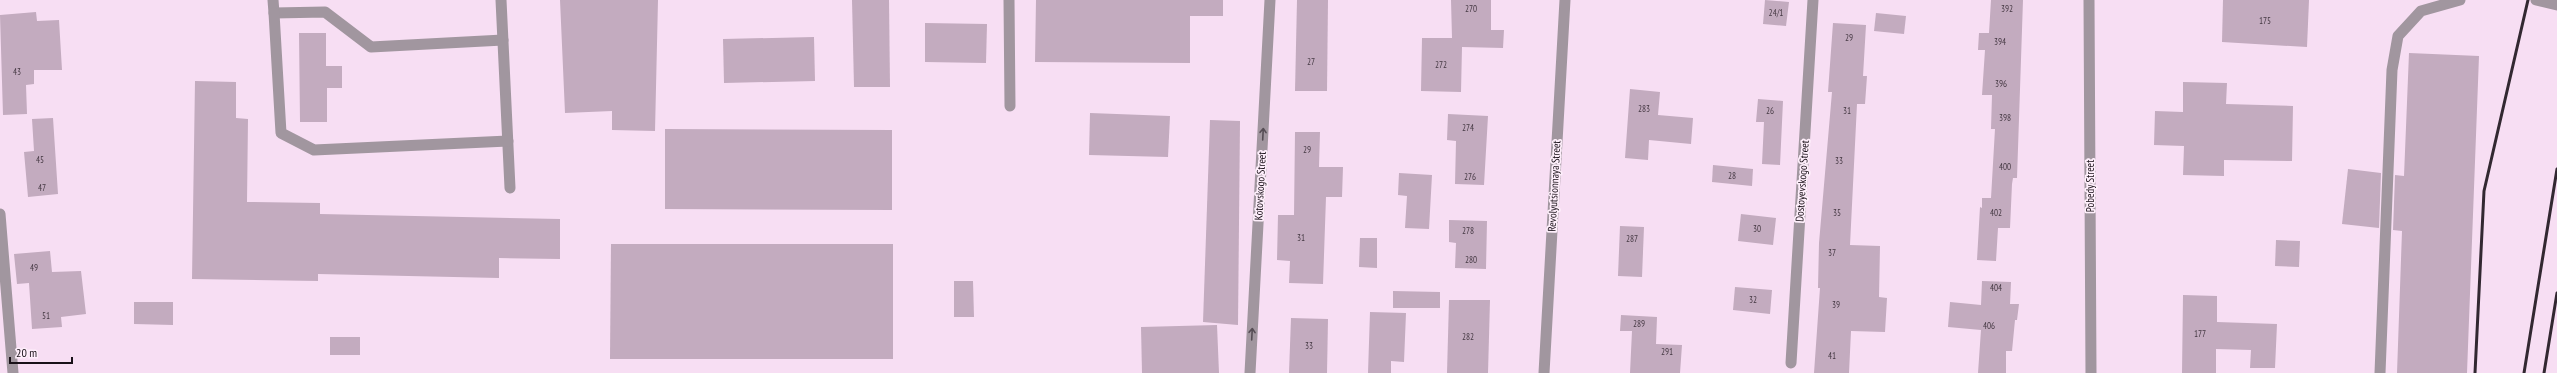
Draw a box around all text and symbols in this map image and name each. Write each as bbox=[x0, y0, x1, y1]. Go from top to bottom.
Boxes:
house number: 270 bbox=[1465, 3, 1477, 14]
house number: 392 bbox=[2001, 3, 2013, 14]
house number: 24/1 bbox=[1769, 7, 1783, 18]
house number: 175 bbox=[2259, 15, 2271, 26]
house number: 29 bbox=[1845, 32, 1853, 43]
house number: 394 bbox=[1994, 36, 2006, 47]
house number: 27 bbox=[1307, 56, 1315, 67]
house number: 272 bbox=[1435, 59, 1447, 70]
house number: 43 bbox=[13, 66, 21, 77]
house number: 396 bbox=[1995, 78, 2007, 89]
house number: 283 bbox=[1638, 103, 1650, 114]
house number: 26 bbox=[1766, 105, 1774, 116]
house number: 31 bbox=[1843, 105, 1851, 116]
house number: 398 bbox=[1999, 112, 2011, 123]
house number: 274 bbox=[1462, 122, 1474, 133]
one-way arrow bbox=[1259, 128, 1267, 141]
street label: Revolyutsionnaya Street bbox=[1545, 140, 1563, 232]
street label: Dostoyevskogo Street bbox=[1792, 140, 1812, 222]
house number: 29 bbox=[1303, 144, 1311, 155]
street label: Kotovskogo Street bbox=[1251, 151, 1269, 221]
house number: 45 bbox=[36, 154, 44, 165]
house number: 33 bbox=[1835, 155, 1843, 166]
street label: Pobedy Street bbox=[2083, 160, 2097, 212]
house number: 400 bbox=[1999, 161, 2011, 172]
house number: 28 bbox=[1728, 170, 1736, 181]
house number: 276 bbox=[1464, 171, 1476, 182]
house number: 47 bbox=[38, 182, 46, 193]
house number: 35 bbox=[1833, 207, 1841, 218]
house number: 402 bbox=[1990, 207, 2002, 218]
house number: 30 bbox=[1753, 223, 1761, 234]
house number: 278 bbox=[1462, 225, 1474, 236]
house number: 31 bbox=[1297, 232, 1305, 243]
house number: 287 bbox=[1626, 233, 1638, 244]
house number: 37 bbox=[1828, 247, 1836, 258]
house number: 280 bbox=[1465, 254, 1477, 265]
house number: 49 bbox=[30, 262, 38, 273]
house number: 404 bbox=[1990, 282, 2002, 293]
house number: 32 bbox=[1749, 294, 1757, 305]
house number: 39 bbox=[1832, 299, 1840, 310]
house number: 51 bbox=[42, 310, 50, 321]
house number: 289 bbox=[1633, 318, 1645, 329]
house number: 406 bbox=[1983, 320, 1995, 331]
one-way arrow bbox=[1249, 328, 1256, 341]
house number: 177 bbox=[2194, 328, 2206, 339]
house number: 282 bbox=[1462, 331, 1474, 342]
scale bar bbox=[10, 339, 72, 365]
house number: 33 bbox=[1305, 340, 1313, 351]
text: 20 m bbox=[16, 345, 37, 360]
house number: 291 bbox=[1661, 346, 1673, 357]
house number: 41 bbox=[1828, 350, 1836, 361]

